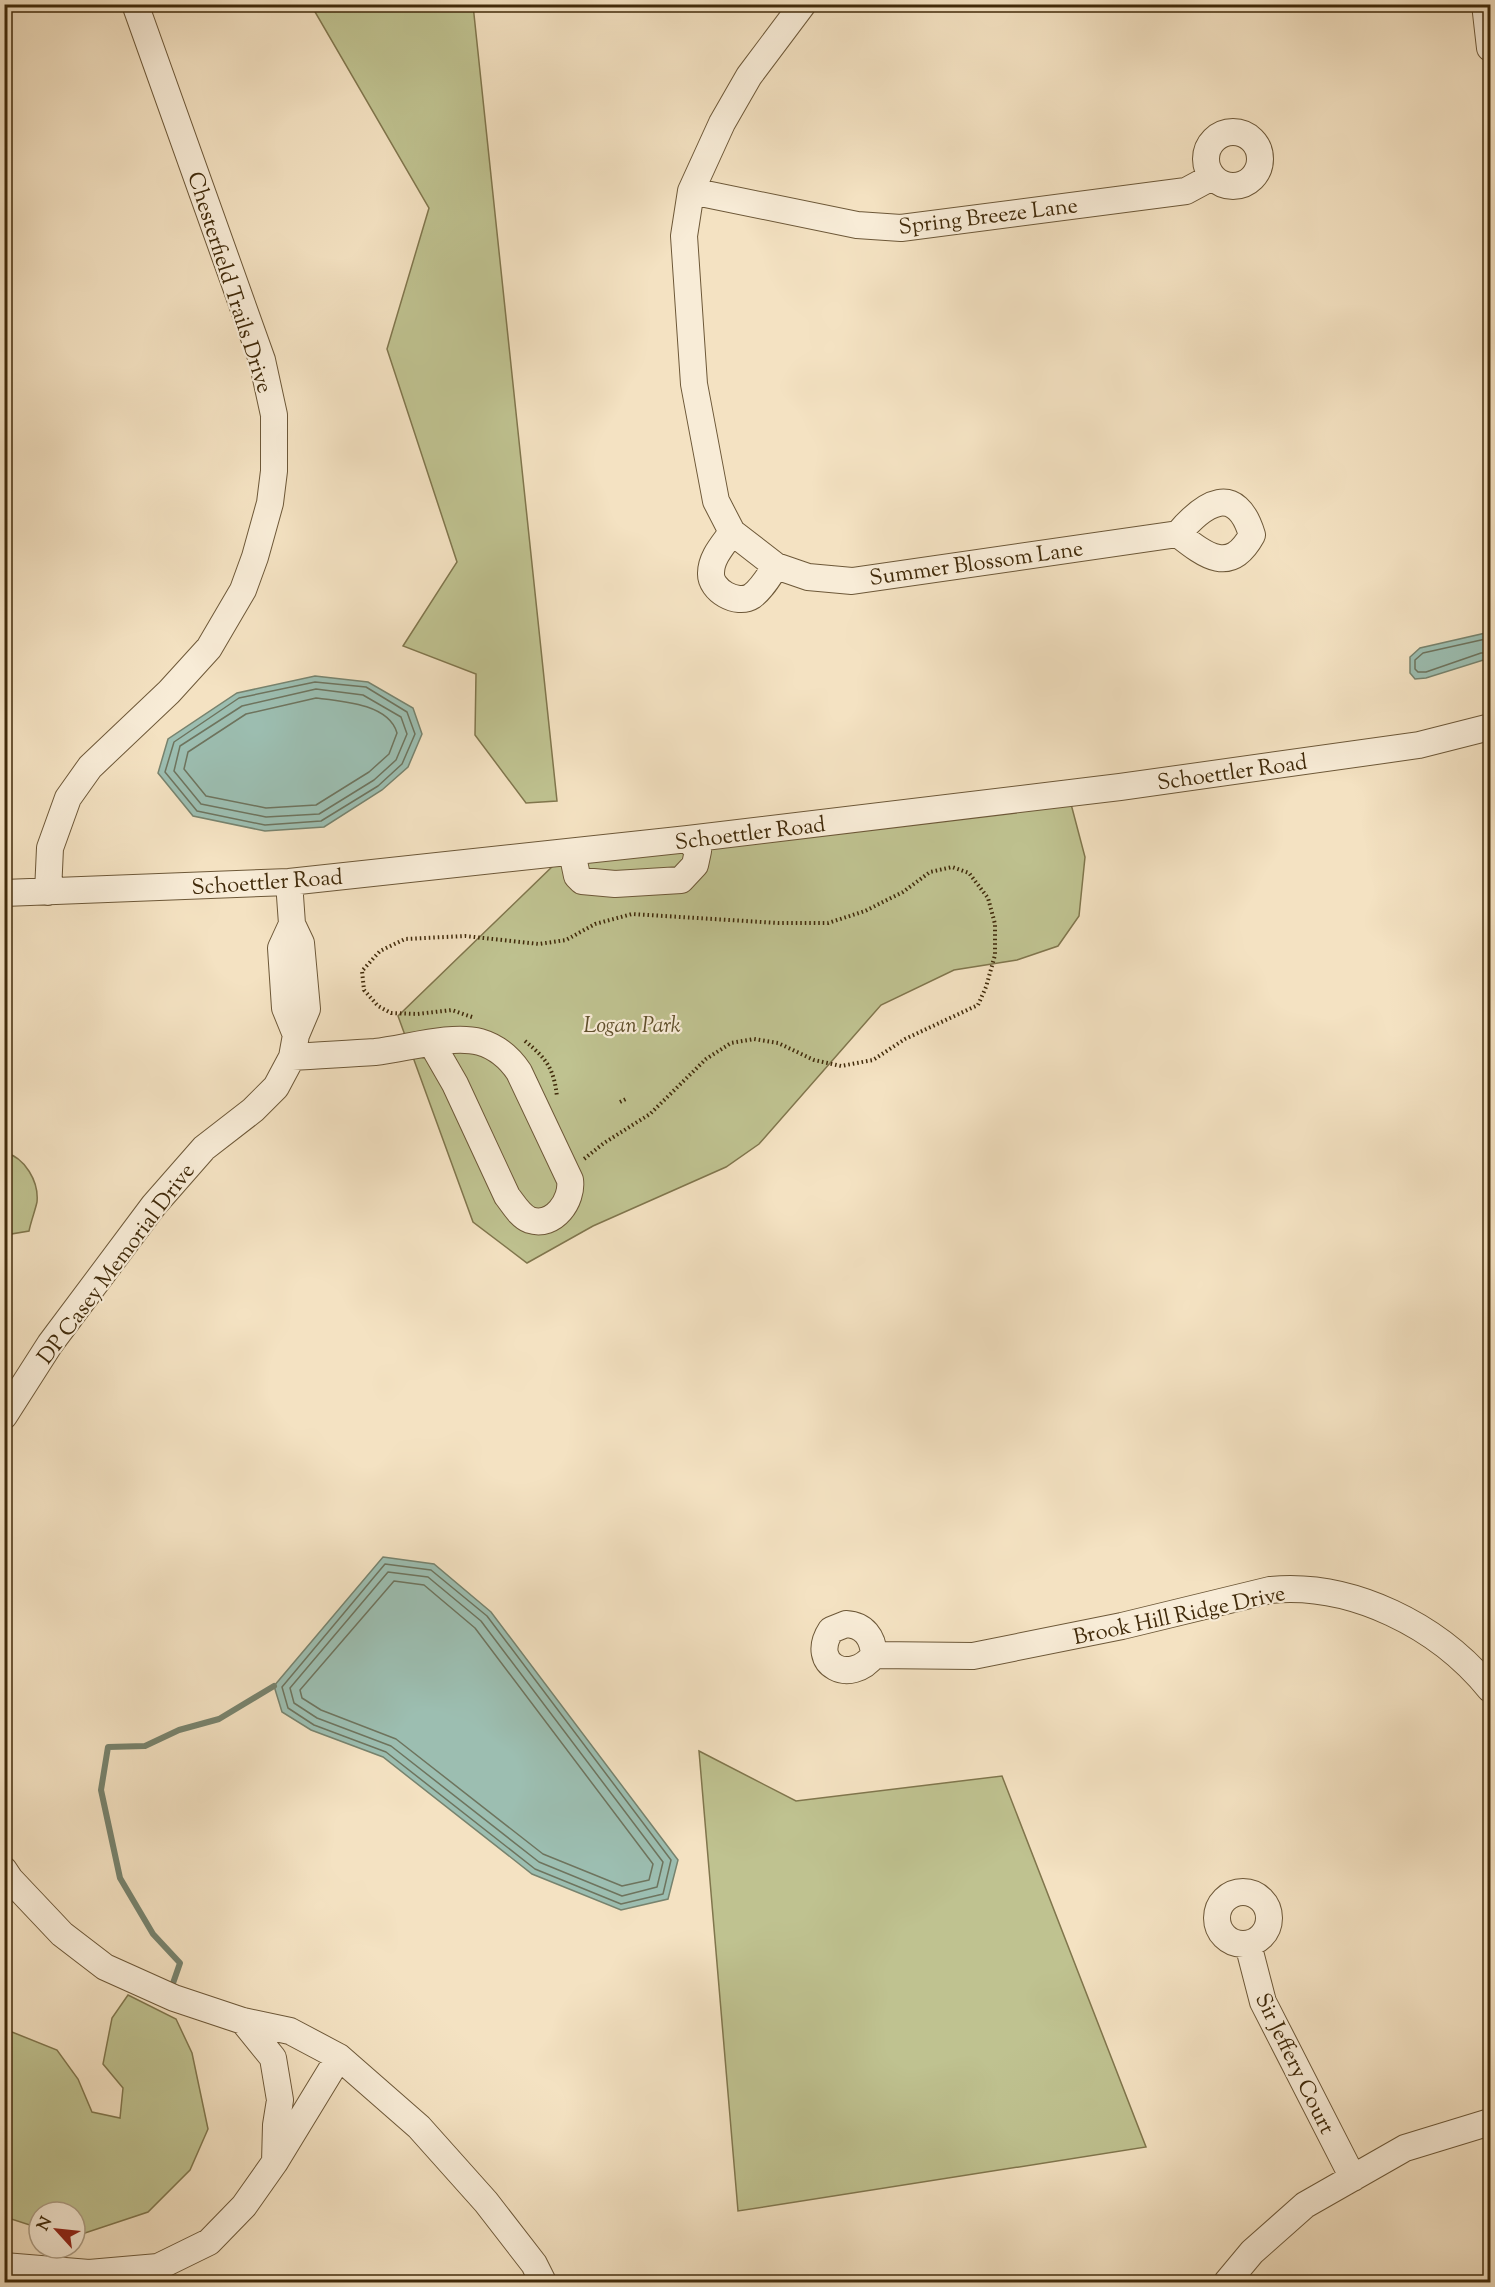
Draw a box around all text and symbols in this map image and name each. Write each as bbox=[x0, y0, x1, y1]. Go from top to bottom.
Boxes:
street label: Chesterfield Trails Drive bbox=[177, 168, 279, 398]
street label: Spring Breeze Lane bbox=[897, 191, 1080, 245]
street label: Summer Blossom Lane bbox=[867, 534, 1085, 596]
street label: Schoettler Road bbox=[1155, 748, 1310, 800]
street label: Schoettler Road bbox=[673, 810, 827, 860]
street label: Schoettler Road bbox=[191, 863, 344, 905]
park label: Logan Park bbox=[583, 1011, 681, 1043]
street label: DP Casey Memorial Drive bbox=[31, 1157, 204, 1372]
street label: Brook Hill Ridge Drive bbox=[1071, 1579, 1289, 1655]
street label: Sir Jeffery Court bbox=[1245, 1988, 1342, 2141]
north arrow bbox=[27, 2200, 87, 2260]
text: N bbox=[33, 2213, 59, 2235]

